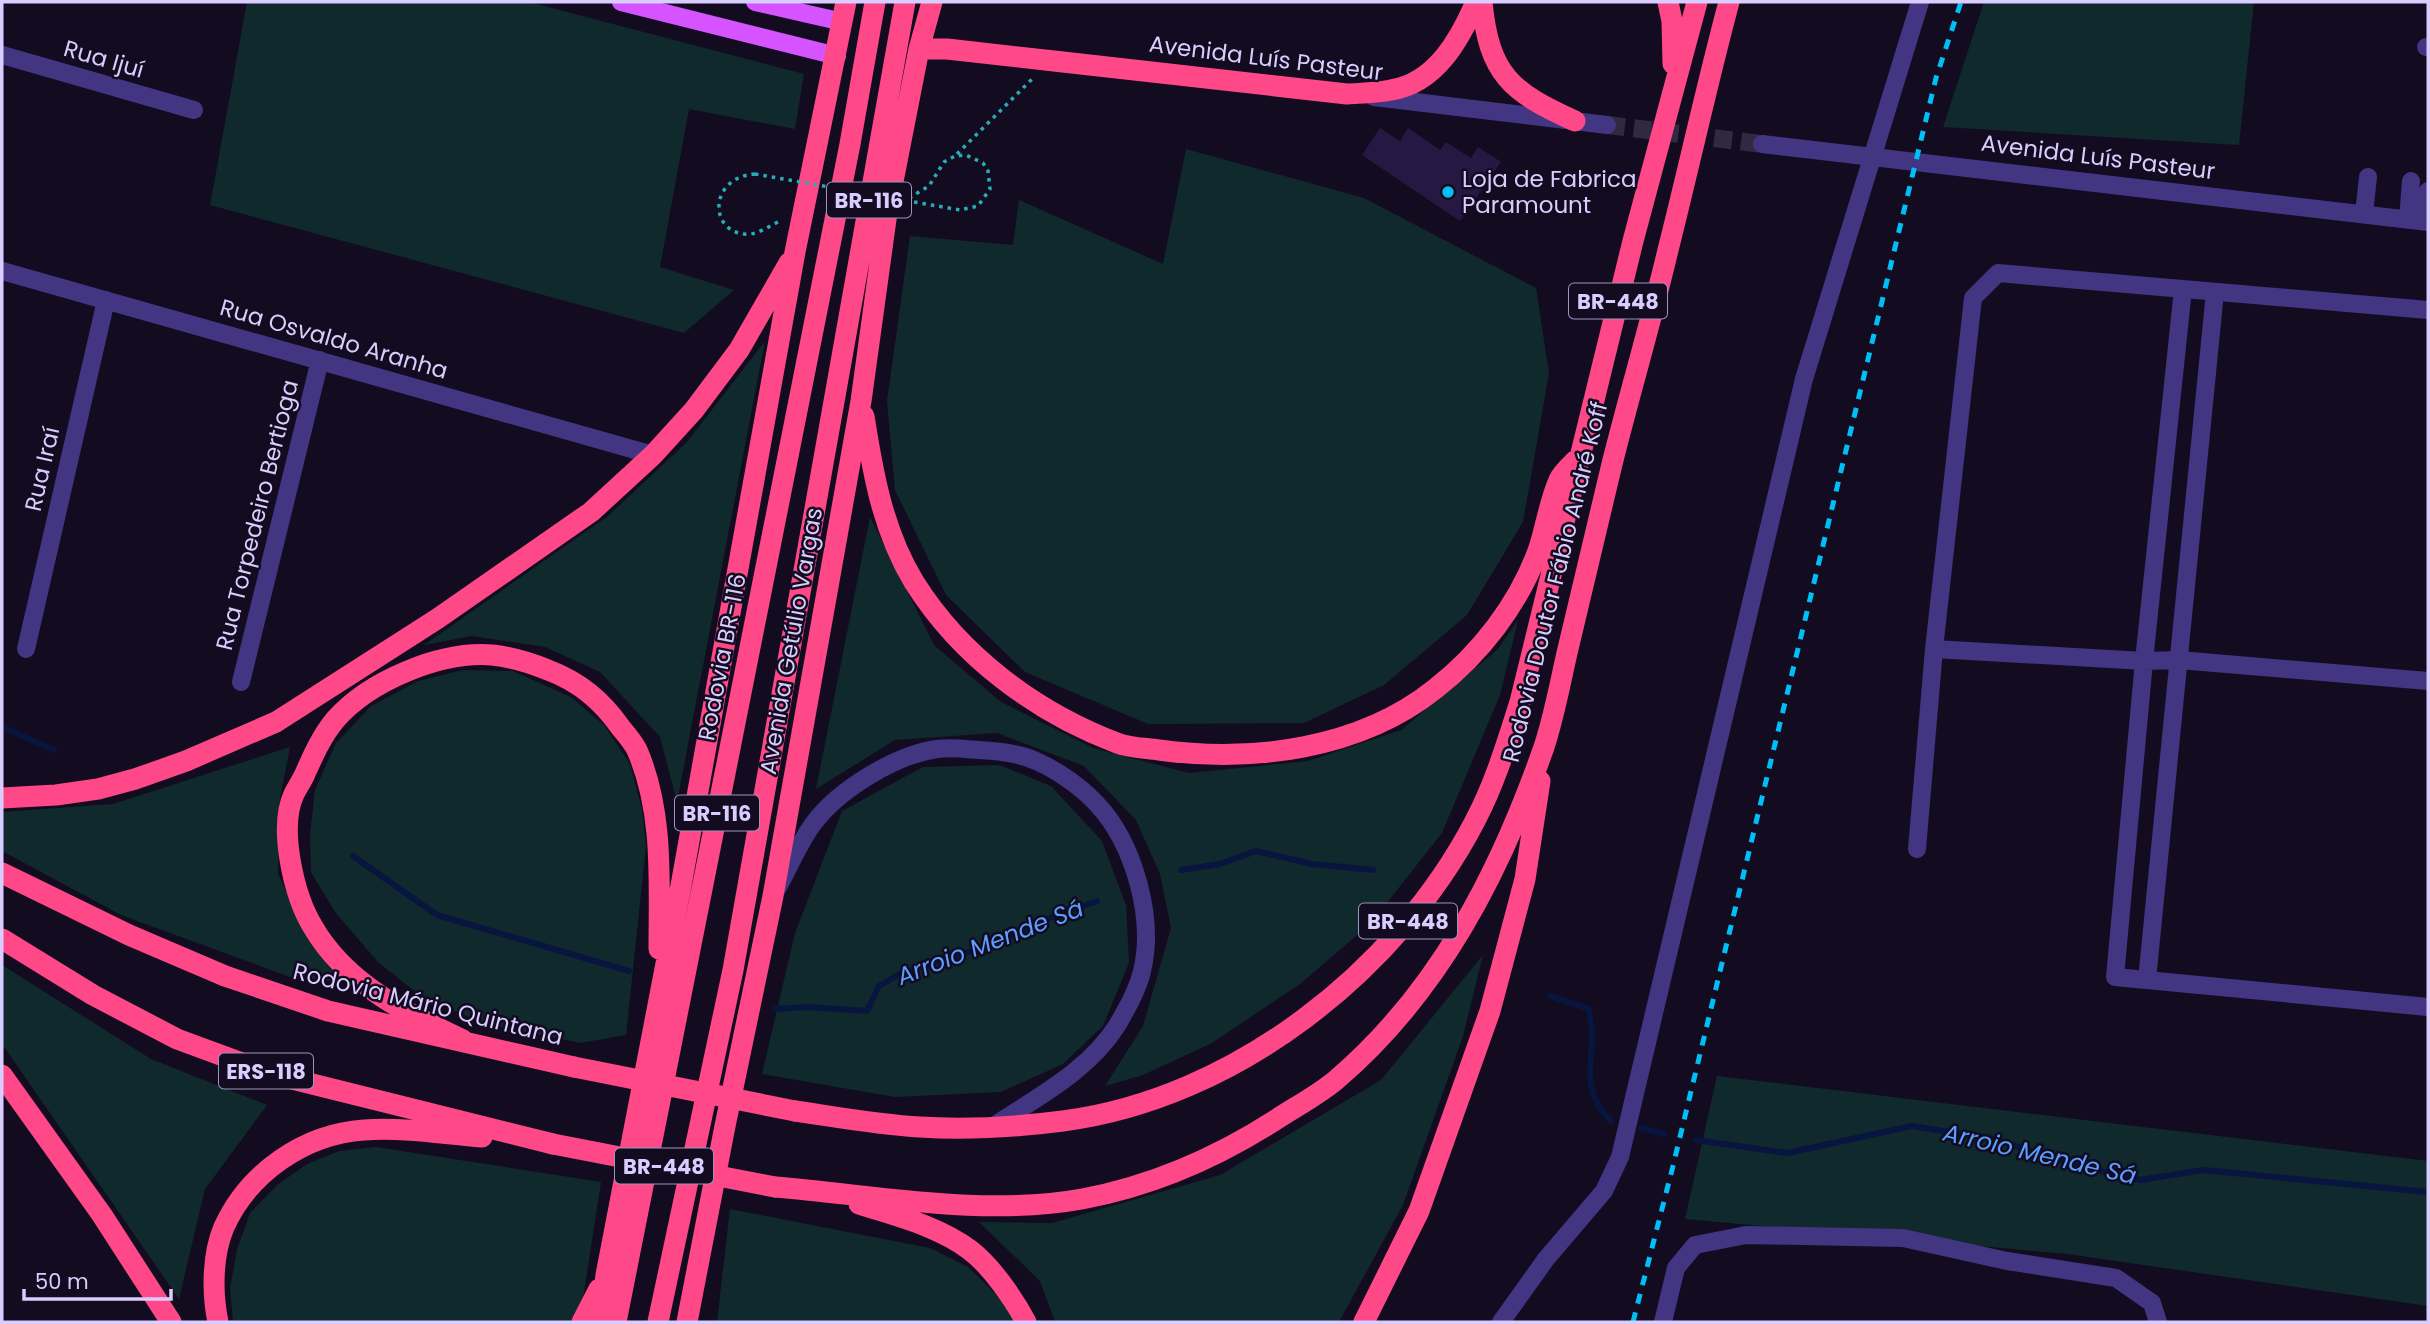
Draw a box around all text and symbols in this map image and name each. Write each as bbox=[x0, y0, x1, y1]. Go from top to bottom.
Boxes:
street label: Avenida Luís Pasteur bbox=[1147, 28, 1385, 88]
street label: Rua Ijuí bbox=[60, 32, 148, 86]
street label: Avenida Luís Pasteur bbox=[1979, 127, 2217, 187]
place label: Loja de Fabrica Paramount bbox=[1462, 163, 1636, 221]
road number: BR-116 bbox=[827, 182, 911, 218]
marker: Loja de Fabrica Paramount bbox=[1440, 184, 1456, 200]
road number: BR-448 bbox=[1569, 284, 1667, 318]
street label: Rua Osvaldo Aranha bbox=[216, 291, 452, 387]
street label: Rua Torpedeiro Bertioga bbox=[208, 376, 306, 654]
street label: Rodovia Doutor Fábio André Koff bbox=[1495, 398, 1615, 766]
street label: Rua Iraí bbox=[17, 423, 67, 514]
street label: Avenida Getúlio Vargas bbox=[752, 505, 830, 777]
street label: Rodovia BR-116 bbox=[690, 571, 754, 743]
road number: BR-116 bbox=[675, 796, 759, 830]
water label: Arroio Mende Sá bbox=[891, 891, 1088, 993]
road number: BR-448 bbox=[1359, 904, 1457, 939]
street label: Rodovia Mário Quintana bbox=[290, 955, 566, 1053]
road number: ERS-118 bbox=[219, 1054, 313, 1088]
water label: Arroio Mende Sá bbox=[1939, 1116, 2140, 1192]
road number: BR-448 bbox=[615, 1148, 713, 1184]
scale bar bbox=[24, 1258, 172, 1302]
text: 50 m bbox=[35, 1267, 89, 1296]

